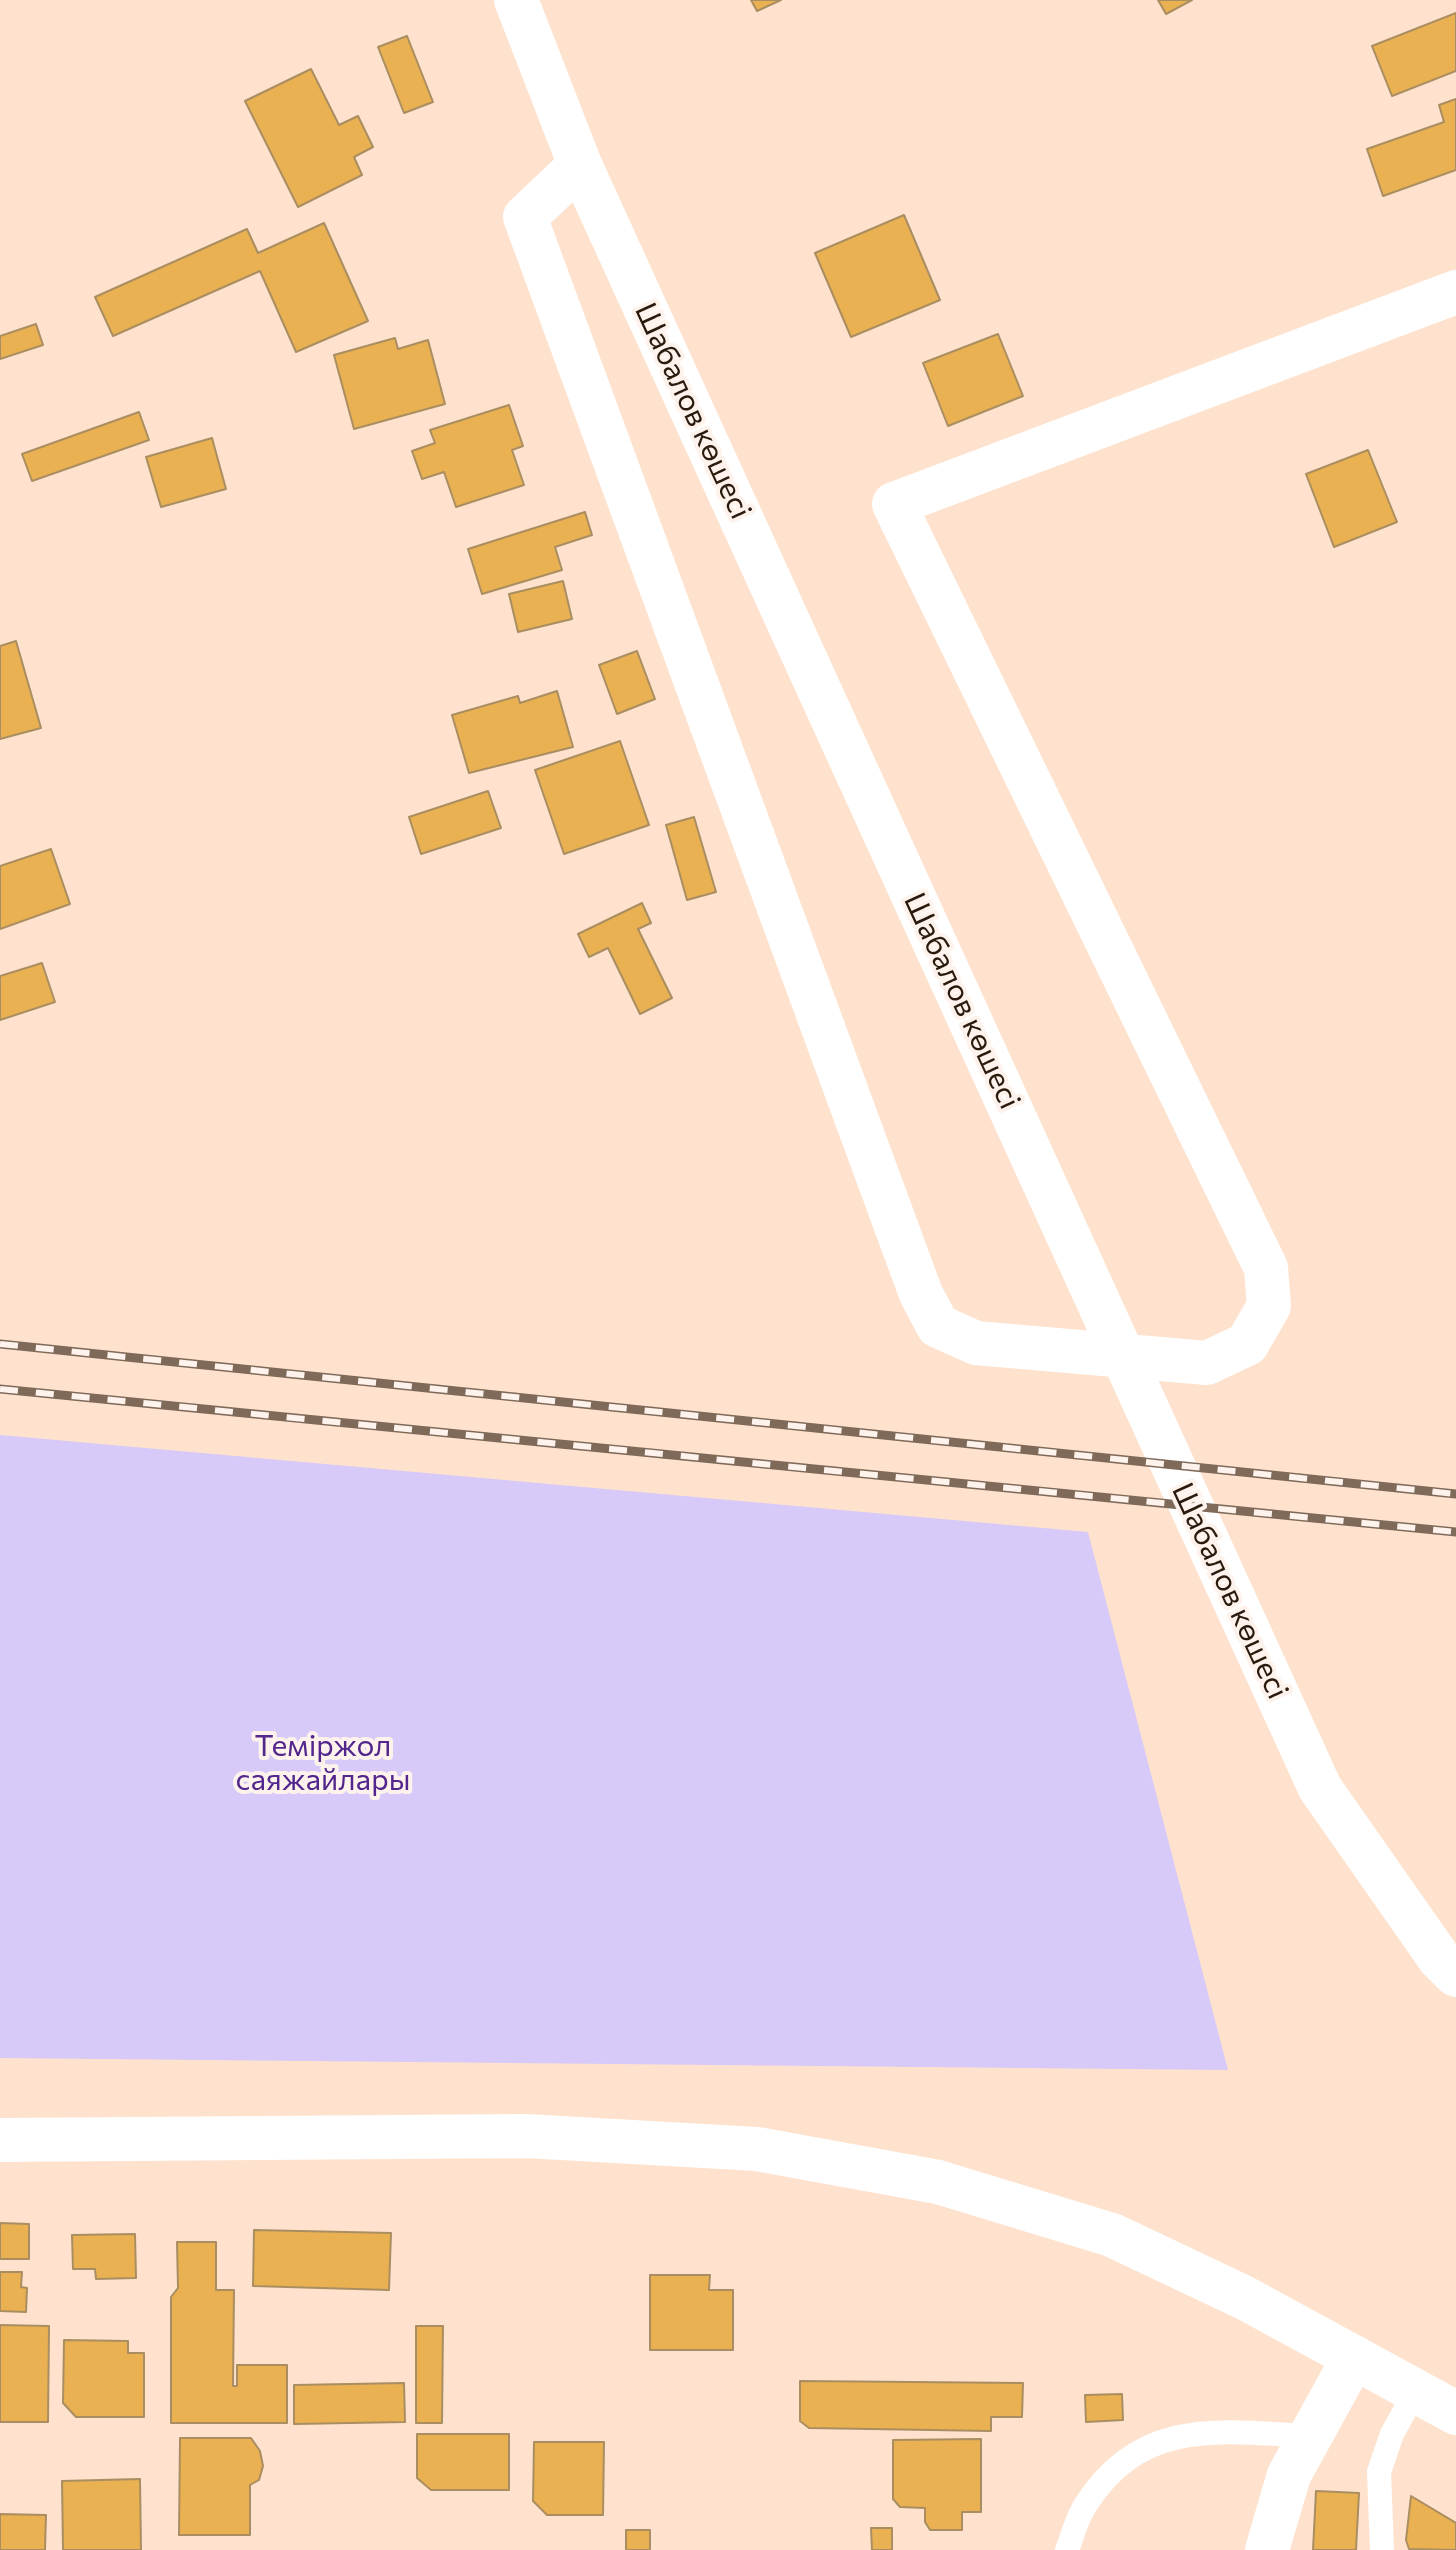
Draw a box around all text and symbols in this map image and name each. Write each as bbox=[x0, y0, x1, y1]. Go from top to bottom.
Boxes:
street label: Шабалов көшесі bbox=[627, 297, 759, 525]
street label: Шабалов көшесі bbox=[896, 887, 1028, 1115]
street label: Шабалов көшесі bbox=[1164, 1477, 1296, 1705]
park label: Теміржол саяжайлары bbox=[236, 1728, 410, 1798]

